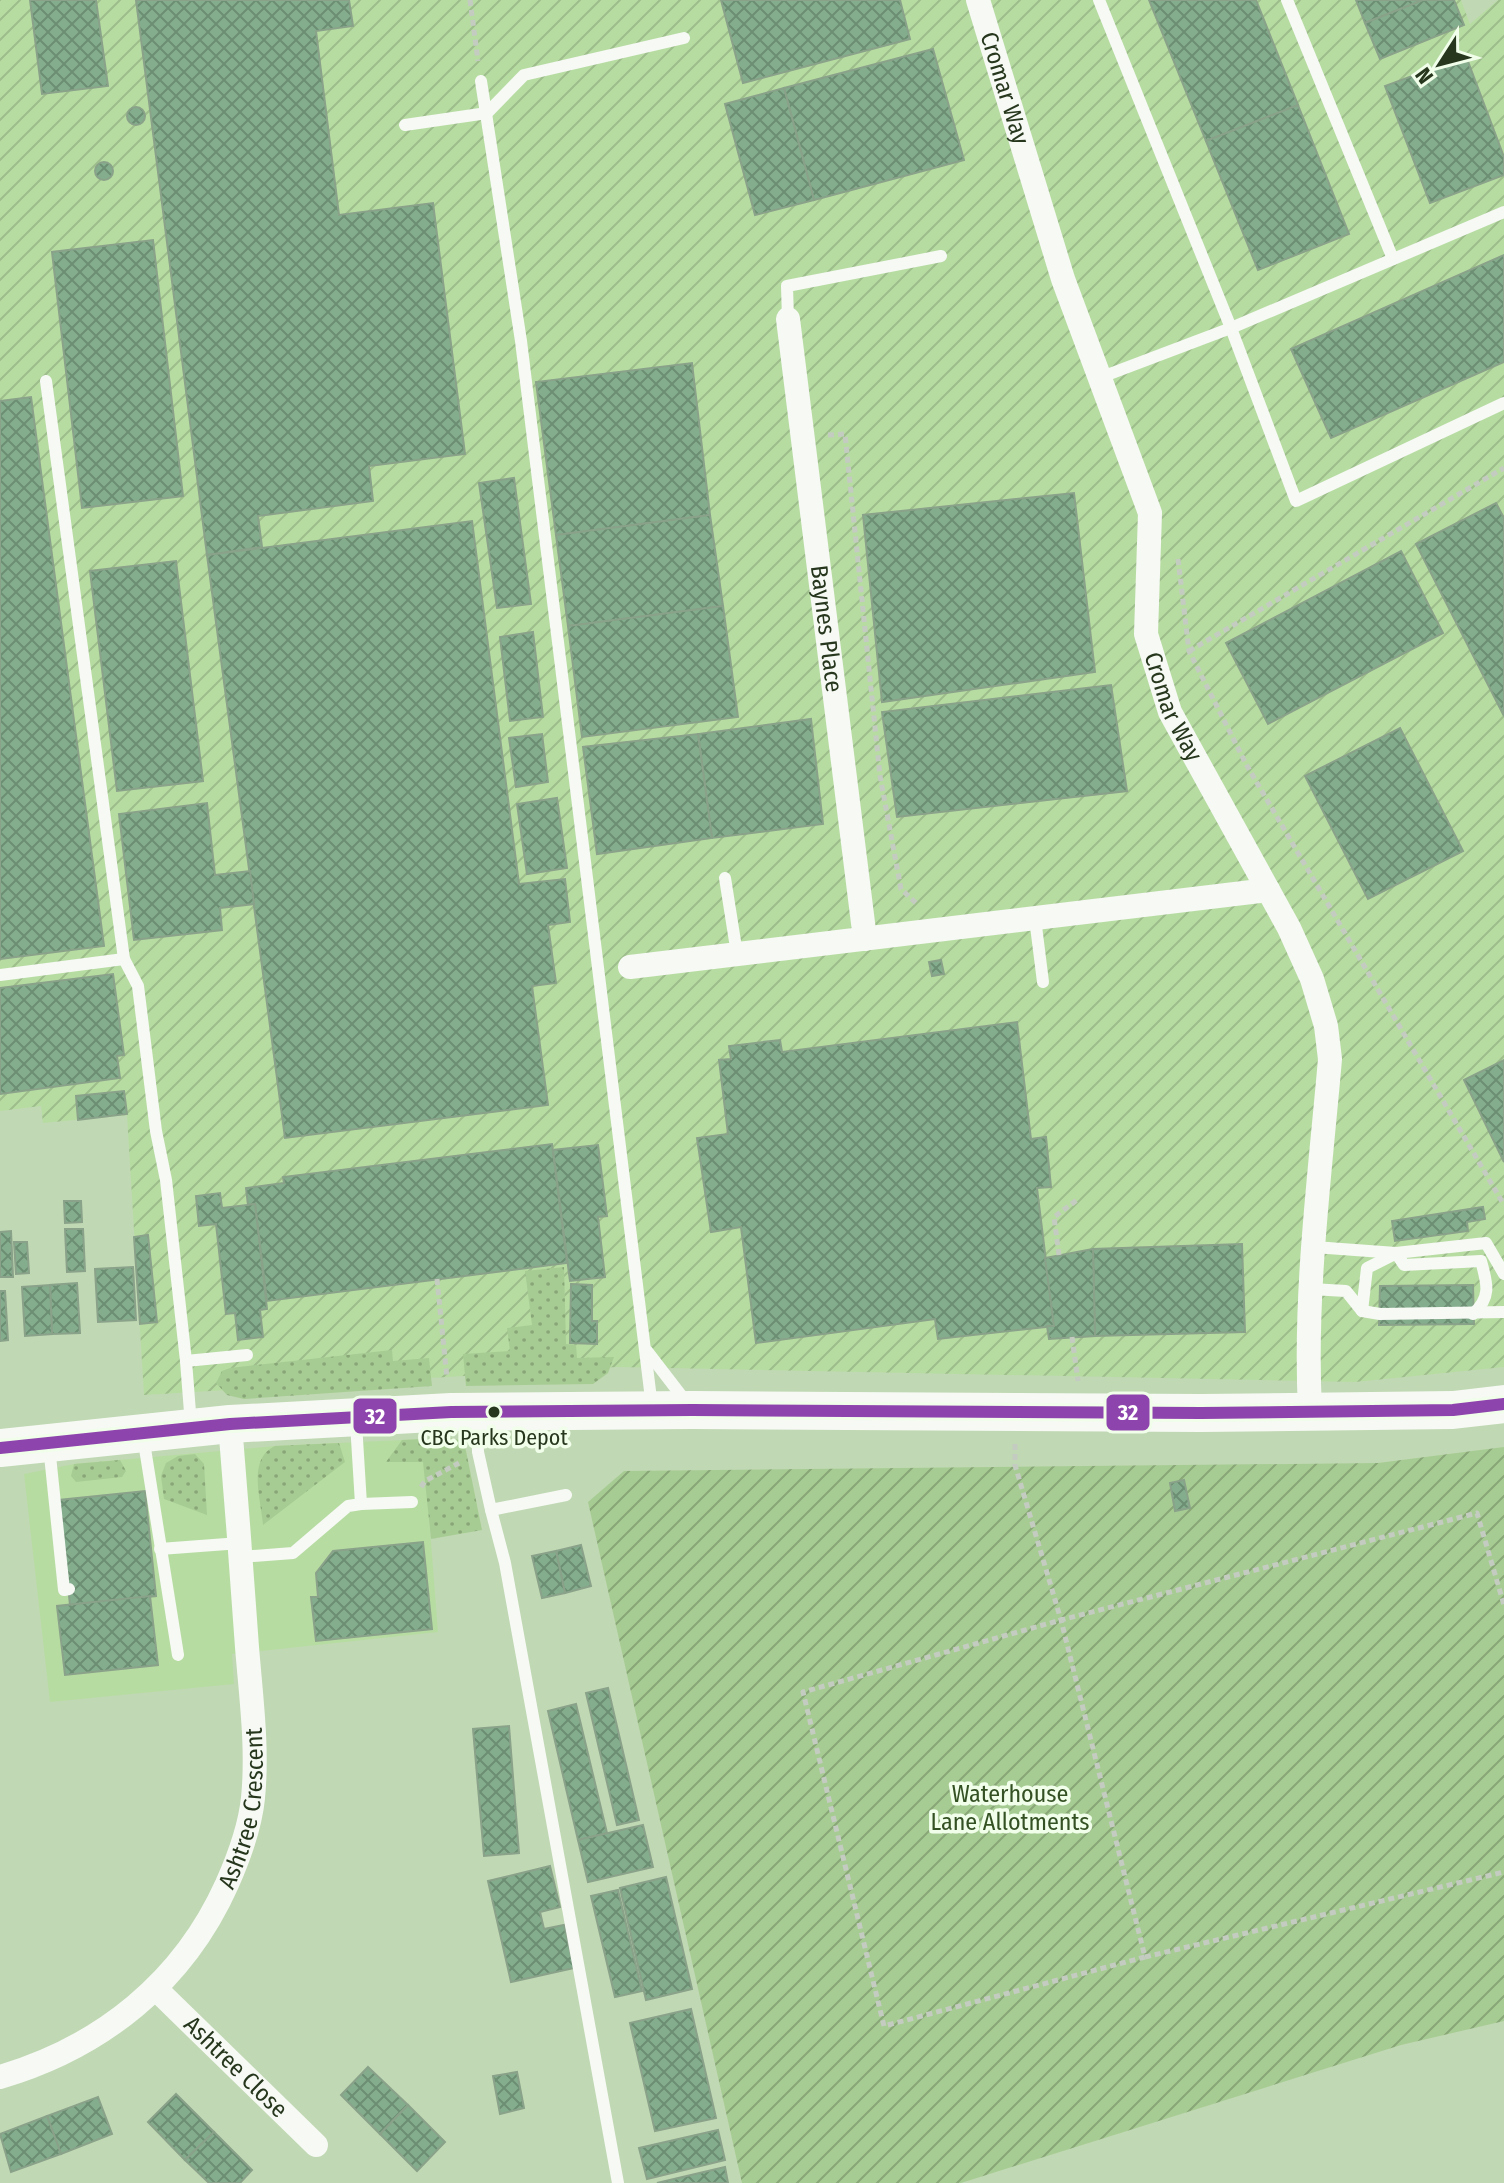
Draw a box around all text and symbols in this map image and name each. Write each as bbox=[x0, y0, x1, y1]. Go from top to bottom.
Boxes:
north arrow bbox=[1400, 24, 1480, 104]
street label: Cromar Way bbox=[975, 29, 1035, 148]
text: N bbox=[1409, 62, 1439, 89]
street label: Baynes Place bbox=[805, 564, 848, 694]
street label: Cromar Way bbox=[1138, 649, 1208, 766]
line badge: 32 bbox=[1105, 1393, 1151, 1432]
line badge: 32 bbox=[352, 1397, 398, 1435]
text: 32 bbox=[1117, 1399, 1138, 1426]
text: 32 bbox=[364, 1403, 385, 1430]
marker: CBC Parks Depot bbox=[486, 1404, 502, 1420]
place label: CBC Parks Depot bbox=[420, 1424, 568, 1451]
street label: Ashtree Crescent bbox=[213, 1727, 269, 1893]
park label: Waterhouse Lane Allotments bbox=[930, 1780, 1090, 1836]
street label: Ashtree Close bbox=[178, 2010, 293, 2123]

